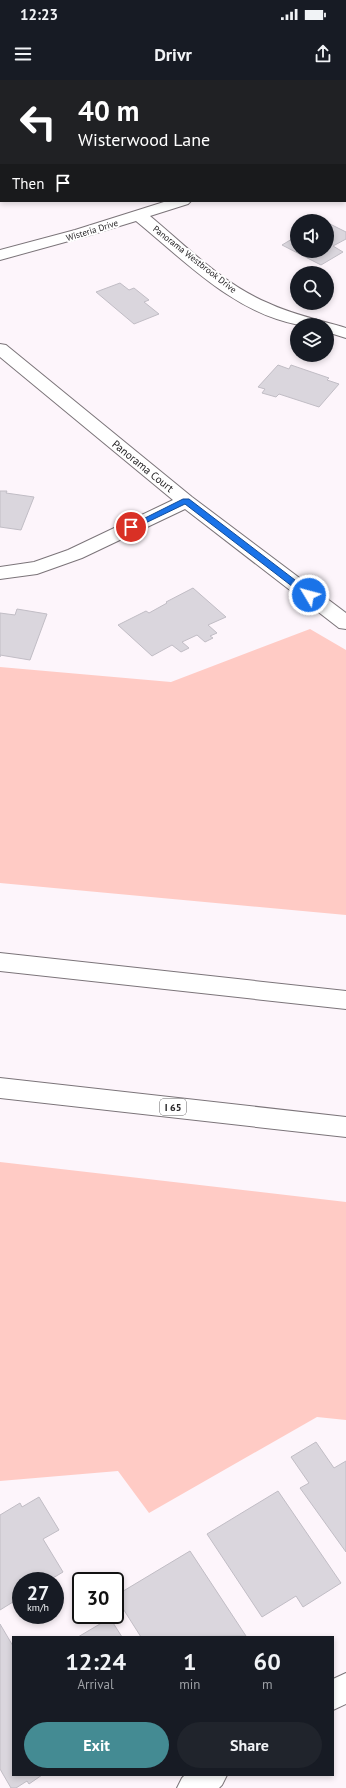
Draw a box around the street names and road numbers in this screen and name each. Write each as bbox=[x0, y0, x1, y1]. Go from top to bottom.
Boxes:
street label: Wisteria Drive bbox=[65, 217, 120, 243]
street label: Panorama Westbrook Drive bbox=[151, 223, 239, 295]
street label: Panorama Court bbox=[109, 437, 177, 495]
road number: I 65 bbox=[160, 1099, 186, 1115]

